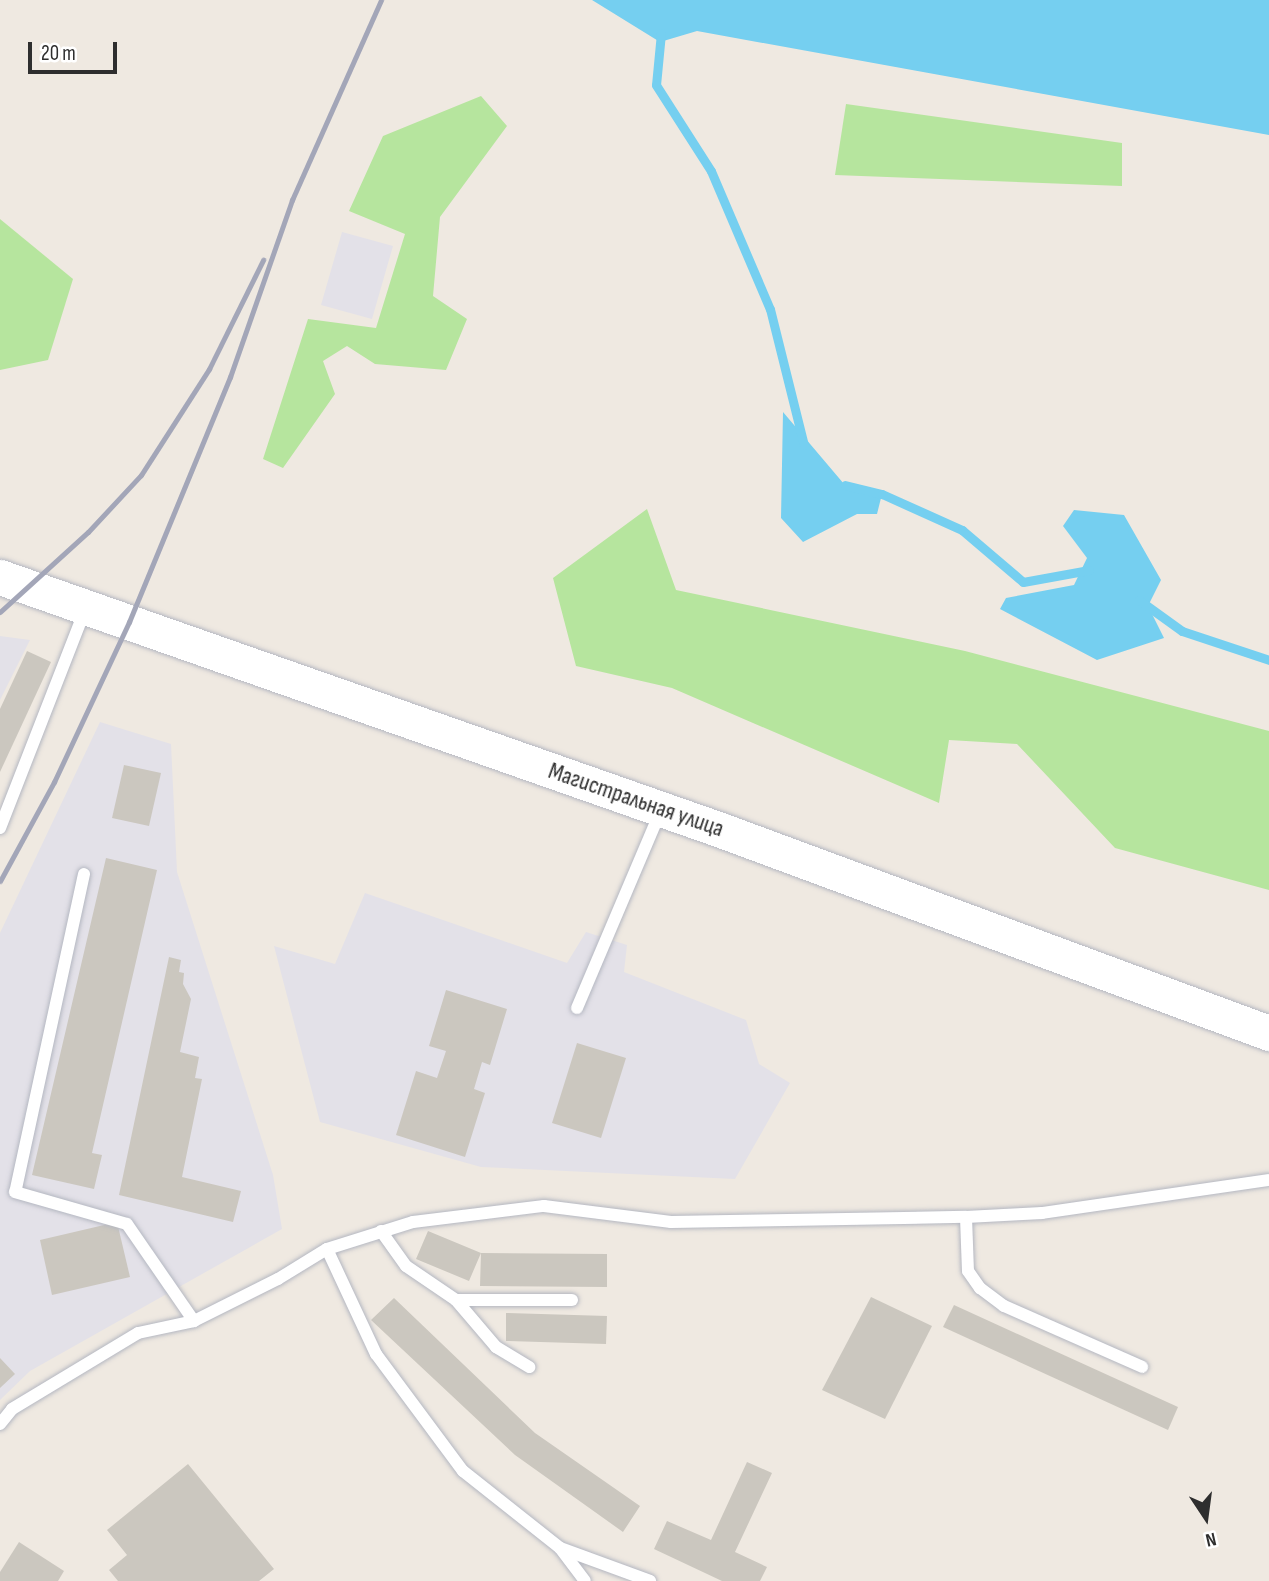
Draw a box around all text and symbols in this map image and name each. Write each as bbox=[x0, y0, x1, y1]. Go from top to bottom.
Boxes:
scale bar bbox=[32, 28, 121, 72]
text: 20 m bbox=[41, 41, 76, 66]
street label: Магистральная улица bbox=[545, 757, 727, 843]
north arrow bbox=[1171, 1483, 1241, 1553]
text: N bbox=[1203, 1527, 1218, 1551]

